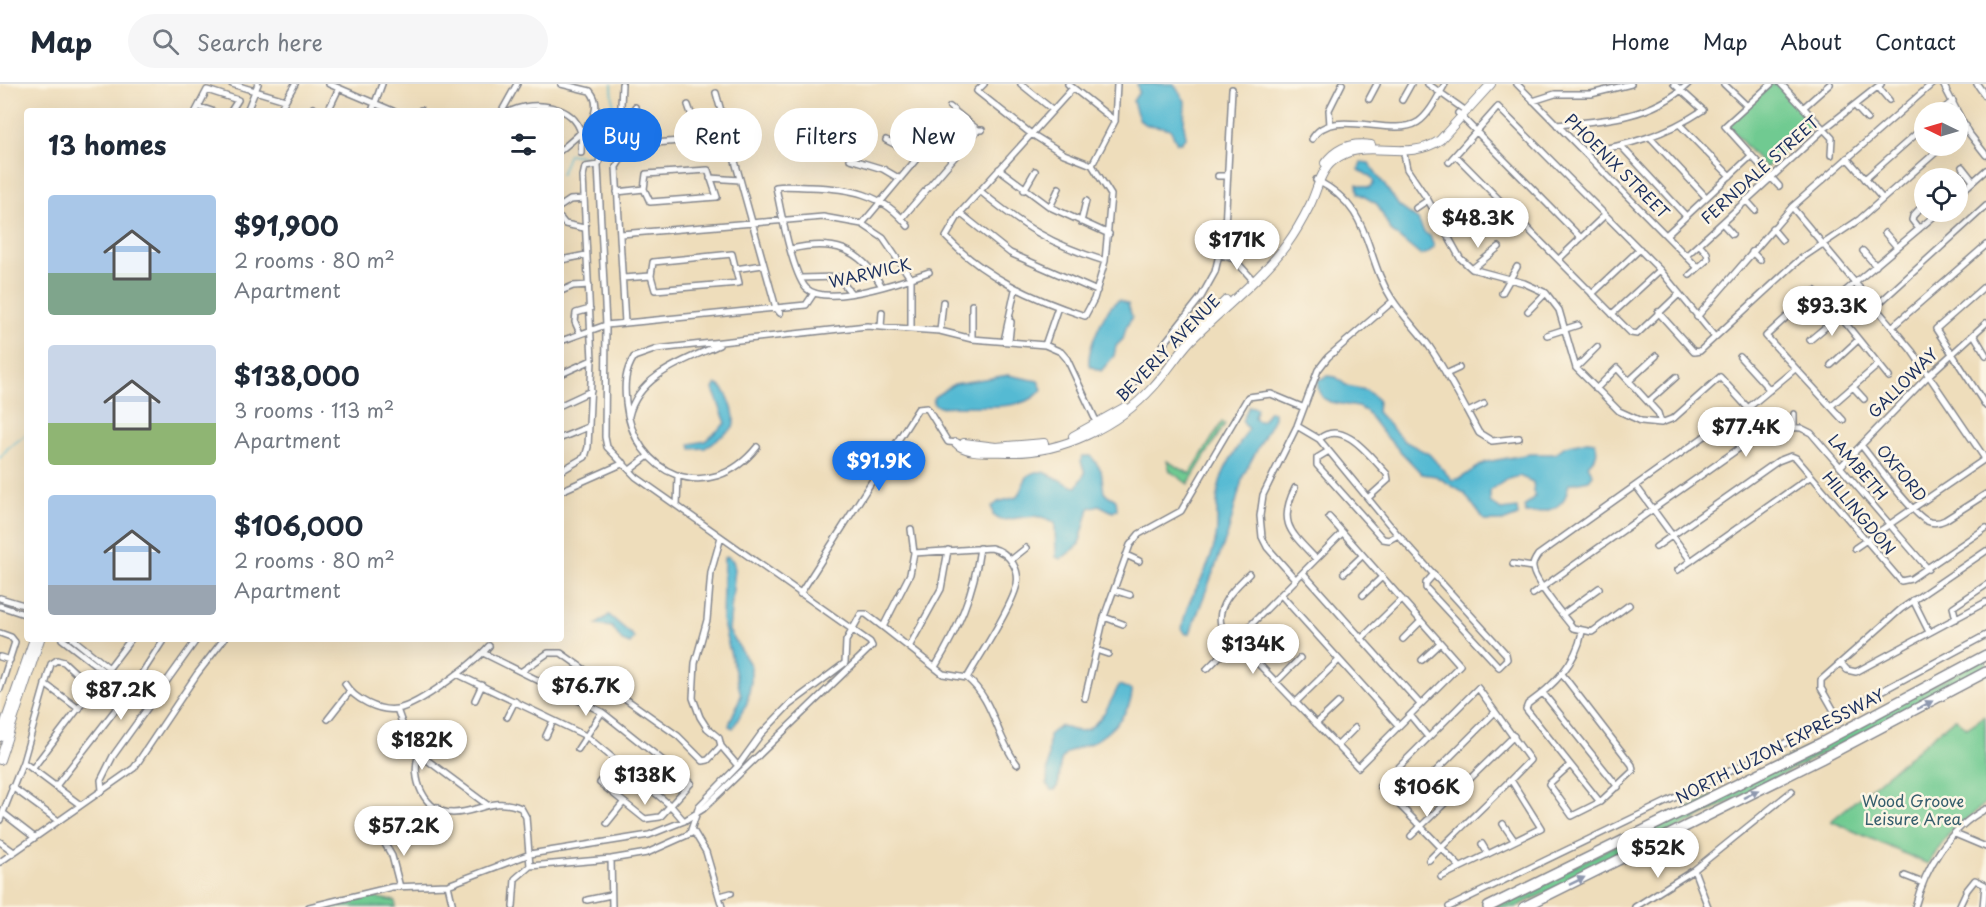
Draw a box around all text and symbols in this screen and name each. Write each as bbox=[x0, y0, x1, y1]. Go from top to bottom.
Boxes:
search box bbox=[128, 14, 548, 68]
text: Map bbox=[30, 20, 92, 63]
icon: search bbox=[149, 25, 182, 58]
text: Search here bbox=[197, 25, 323, 58]
text: Home bbox=[1611, 25, 1670, 57]
text: Map bbox=[1703, 25, 1748, 57]
text: About bbox=[1781, 25, 1842, 57]
text: Contact bbox=[1875, 25, 1956, 57]
north arrow bbox=[1914, 102, 1968, 156]
map controls bbox=[1914, 102, 1968, 222]
street label: PHOENIX STREET bbox=[1560, 107, 1676, 223]
chip: Buy bbox=[582, 108, 662, 162]
chip: Rent bbox=[674, 108, 762, 162]
chip: Filters bbox=[774, 108, 878, 162]
chip: New bbox=[890, 108, 976, 162]
street label: FERNDALE STREET bbox=[1695, 109, 1824, 229]
text: 13 homes bbox=[48, 125, 166, 164]
icon: filters bbox=[507, 128, 540, 161]
button: locate bbox=[1914, 168, 1968, 222]
pin: $48.3K bbox=[1429, 198, 1527, 249]
text: $48.3K bbox=[1442, 202, 1514, 232]
text: $91,900 bbox=[234, 206, 339, 245]
icon: home bbox=[96, 219, 168, 291]
pin: $171K bbox=[1195, 220, 1279, 271]
text: $171K bbox=[1209, 224, 1265, 254]
text: 2 rooms · 80 m² bbox=[234, 245, 395, 275]
street label: WARWICK bbox=[826, 251, 913, 293]
text: Apartment bbox=[234, 275, 341, 305]
pin: $93.3K bbox=[1783, 286, 1881, 337]
street label: BEVERLY AVENUE bbox=[1110, 288, 1225, 406]
text: $93.3K bbox=[1797, 290, 1867, 320]
street label: GALLOWAY bbox=[1862, 342, 1943, 423]
text: $138,000 bbox=[234, 356, 360, 395]
icon: home bbox=[96, 369, 168, 441]
text: 3 rooms · 113 m² bbox=[234, 395, 394, 425]
pin: $77.4K bbox=[1697, 407, 1795, 458]
text: $77.4K bbox=[1712, 411, 1780, 441]
text: Apartment bbox=[234, 425, 341, 455]
street label: LAMBETH bbox=[1823, 428, 1894, 505]
street label: OXFORD bbox=[1872, 439, 1934, 506]
pin: $91.9K bbox=[830, 441, 928, 492]
text: $91.9K bbox=[846, 445, 912, 475]
street label: HILLINGDON bbox=[1817, 465, 1902, 560]
text: $106,000 bbox=[234, 506, 363, 545]
icon: home bbox=[96, 519, 168, 591]
text: 2 rooms · 80 m² bbox=[234, 545, 395, 575]
text: Apartment bbox=[234, 575, 341, 605]
pin: $134K bbox=[1211, 624, 1295, 675]
text: $134K bbox=[1221, 628, 1285, 658]
pin: $76.7K bbox=[537, 666, 635, 717]
pin: $87.2K bbox=[72, 670, 170, 721]
text: $76.7K bbox=[551, 670, 621, 700]
text: $87.2K bbox=[86, 674, 156, 704]
street label: NORTH LUZON EXPRESSWAY bbox=[1671, 682, 1888, 808]
one-way arrow bbox=[1917, 700, 1934, 710]
pin: $182K bbox=[380, 720, 464, 771]
text: $182K bbox=[391, 724, 453, 754]
pin: $138K bbox=[603, 755, 687, 806]
text: $138K bbox=[614, 759, 676, 789]
pin: $106K bbox=[1385, 767, 1469, 818]
text: $106K bbox=[1394, 771, 1460, 801]
park label: Wood Groove Leisure Area bbox=[1862, 788, 1964, 830]
one-way arrow bbox=[1743, 790, 1760, 799]
pin: $57.2K bbox=[355, 806, 453, 857]
text: $57.2K bbox=[368, 810, 440, 840]
pin: $52K bbox=[1622, 828, 1694, 879]
text: $52K bbox=[1631, 832, 1685, 862]
one-way arrow bbox=[1568, 877, 1585, 886]

